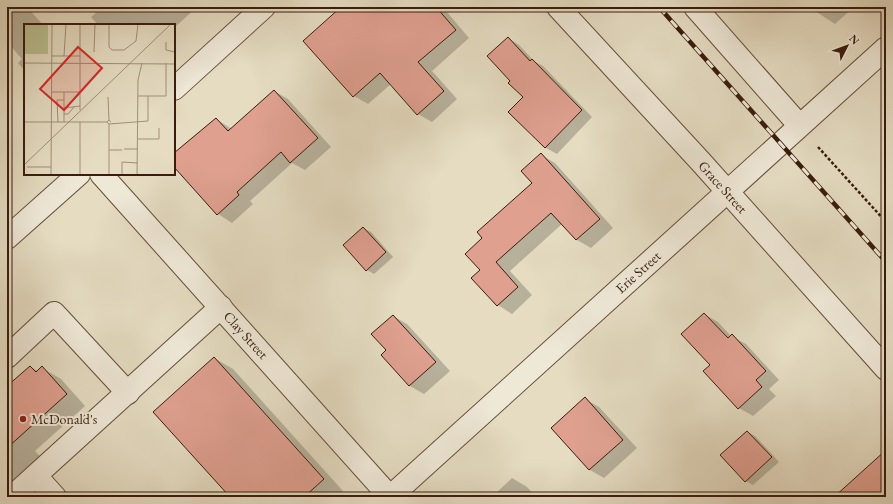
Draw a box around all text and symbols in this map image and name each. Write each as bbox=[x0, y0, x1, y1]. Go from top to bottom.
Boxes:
inset map bbox=[24, 24, 175, 175]
north arrow bbox=[827, 26, 867, 66]
text: N bbox=[846, 31, 863, 47]
street label: Grace Street bbox=[695, 157, 752, 218]
street label: Erie Street bbox=[612, 247, 665, 297]
street label: Clay Street bbox=[220, 307, 273, 363]
place label: McDonald's bbox=[31, 410, 98, 428]
marker: McDonald's bbox=[18, 414, 28, 424]

